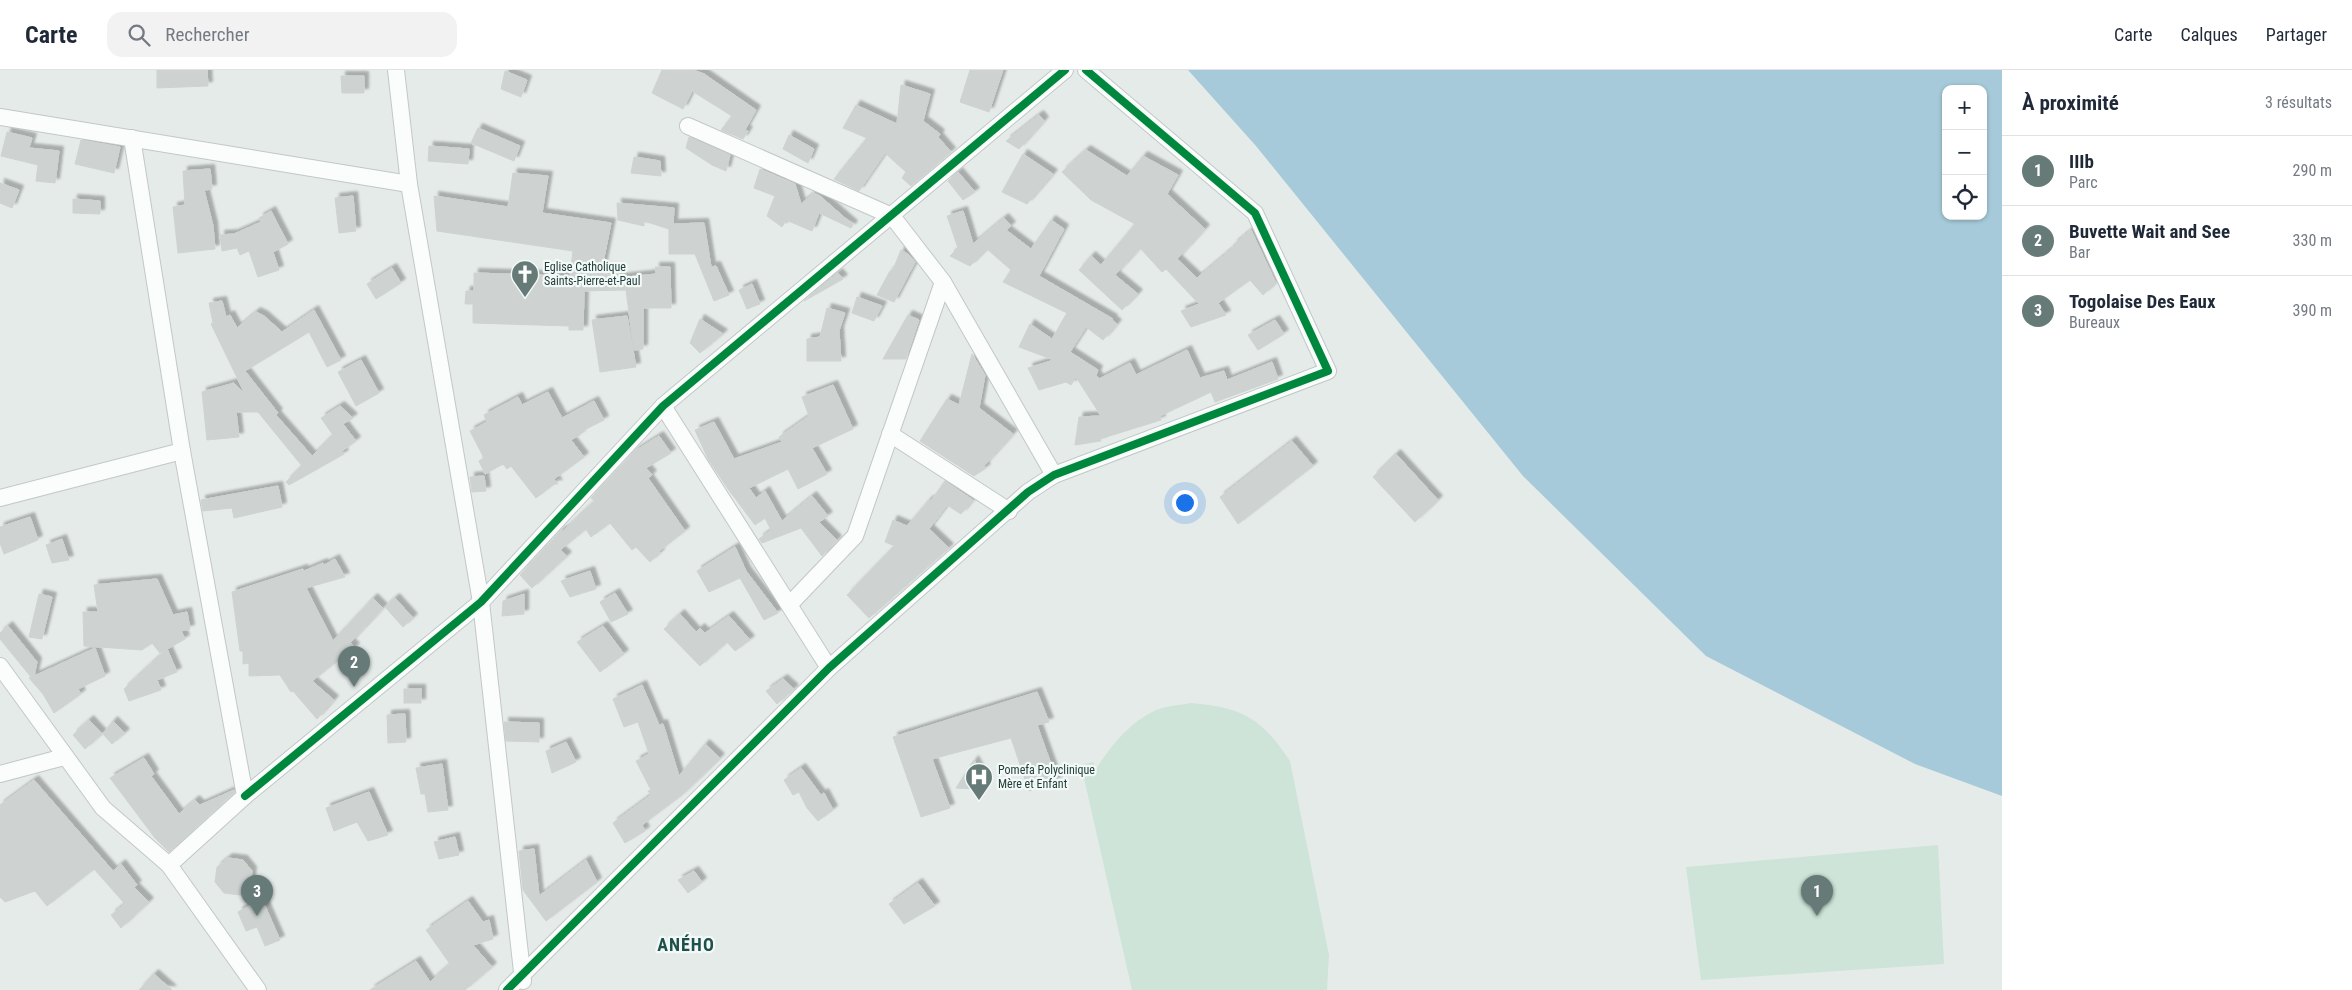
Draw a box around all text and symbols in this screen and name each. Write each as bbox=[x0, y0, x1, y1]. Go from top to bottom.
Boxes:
search box bbox=[107, 12, 457, 57]
text: Carte bbox=[25, 21, 77, 49]
icon: search bbox=[125, 21, 153, 49]
text: Rechercher bbox=[165, 23, 249, 46]
text: Carte bbox=[2114, 24, 2153, 45]
text: Calques bbox=[2181, 24, 2238, 45]
text: Partager bbox=[2266, 24, 2327, 45]
map controls bbox=[1942, 85, 1987, 220]
button: + bbox=[1942, 85, 1987, 130]
text: À proximité bbox=[2022, 91, 2119, 115]
text: 3 résultats bbox=[2265, 93, 2332, 112]
button: − bbox=[1942, 130, 1987, 175]
text: IIIb bbox=[2069, 150, 2094, 173]
text: 1 bbox=[2034, 161, 2042, 180]
text: 290 m bbox=[2293, 161, 2332, 180]
text: Parc bbox=[2069, 173, 2098, 192]
button: locate bbox=[1942, 175, 1987, 220]
text: Buvette Wait and See bbox=[2069, 220, 2230, 243]
text: 2 bbox=[2034, 231, 2042, 250]
text: 330 m bbox=[2293, 231, 2332, 250]
text: Bar bbox=[2069, 243, 2090, 262]
church icon: Eglise Catholique Saints-Pierre-et-Paul bbox=[510, 259, 540, 298]
place label: Eglise Catholique Saints-Pierre-et-Paul bbox=[544, 260, 640, 288]
text: Togolaise Des Eaux bbox=[2069, 290, 2216, 313]
text: 3 bbox=[2034, 301, 2042, 320]
text: 390 m bbox=[2293, 301, 2332, 320]
text: Bureaux bbox=[2069, 313, 2120, 332]
your location bbox=[1172, 490, 1198, 516]
pin: 2 bbox=[338, 646, 370, 687]
hospital icon: Pomefa Polyclinique Mère et Enfant bbox=[964, 762, 994, 801]
place label: Pomefa Polyclinique Mère et Enfant bbox=[998, 763, 1095, 791]
pin: 3 bbox=[241, 875, 273, 916]
pin: 1 bbox=[1801, 875, 1833, 916]
district label: ANÉHO bbox=[657, 934, 715, 955]

